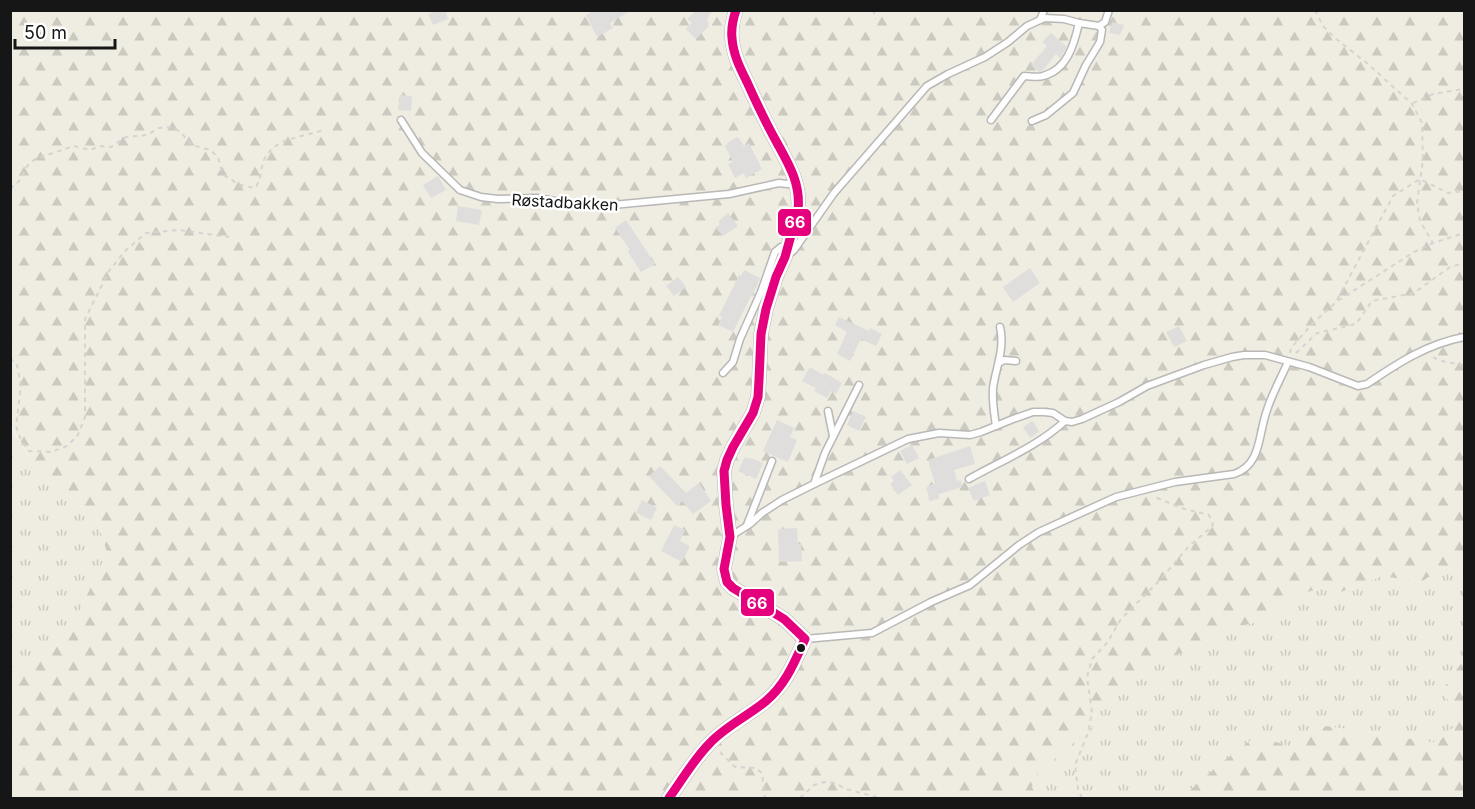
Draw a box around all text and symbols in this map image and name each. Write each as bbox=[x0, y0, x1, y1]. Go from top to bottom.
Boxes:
scale bar bbox=[15, 12, 116, 50]
text: 50 m bbox=[24, 22, 67, 43]
street label: Røstadbakken bbox=[511, 189, 619, 215]
line badge: 66 bbox=[777, 208, 812, 237]
text: 66 bbox=[785, 212, 805, 232]
line badge: 66 bbox=[740, 588, 775, 617]
text: 66 bbox=[747, 593, 767, 613]
unlabelled marker bbox=[795, 642, 807, 654]

